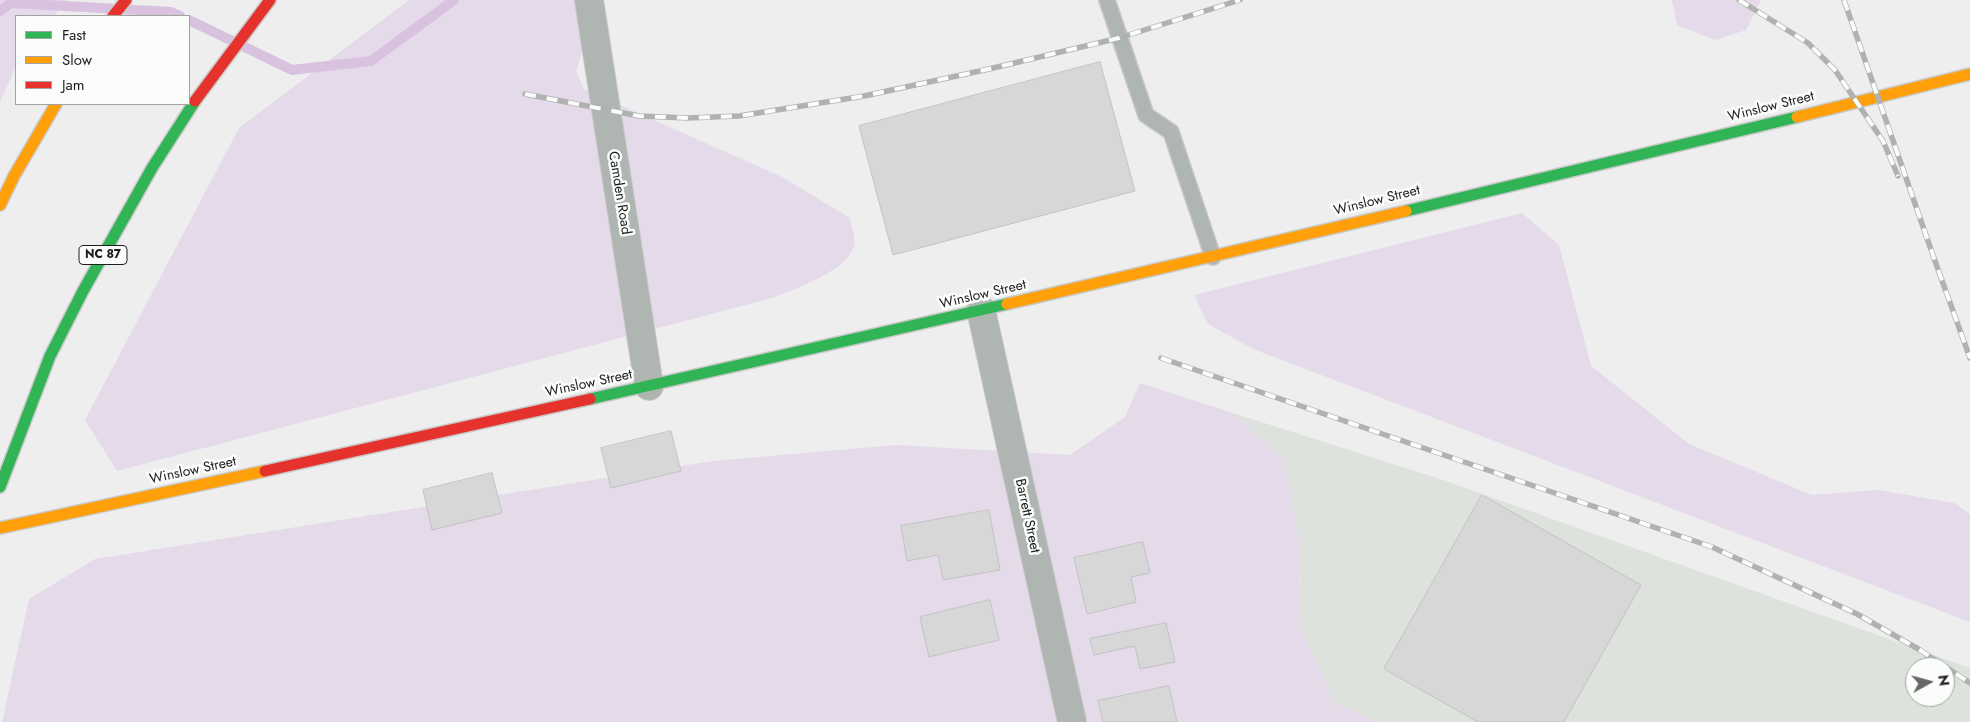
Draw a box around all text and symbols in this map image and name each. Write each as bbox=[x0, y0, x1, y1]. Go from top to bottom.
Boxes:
legend bbox=[15, 15, 190, 105]
text: Fast bbox=[62, 24, 86, 46]
text: Slow bbox=[62, 49, 92, 71]
text: Jam bbox=[62, 74, 85, 96]
street label: Winslow Street bbox=[1726, 88, 1816, 126]
street label: Camden Road bbox=[604, 150, 634, 236]
street label: Winslow Street bbox=[1332, 182, 1422, 220]
road number: NC 87 bbox=[79, 246, 127, 264]
street label: Winslow Street bbox=[938, 277, 1028, 313]
street label: Winslow Street bbox=[544, 367, 634, 401]
street label: Winslow Street bbox=[148, 454, 238, 488]
street label: Barrett Street bbox=[1011, 477, 1043, 555]
north arrow bbox=[1905, 657, 1955, 707]
text: N bbox=[1933, 674, 1954, 687]

